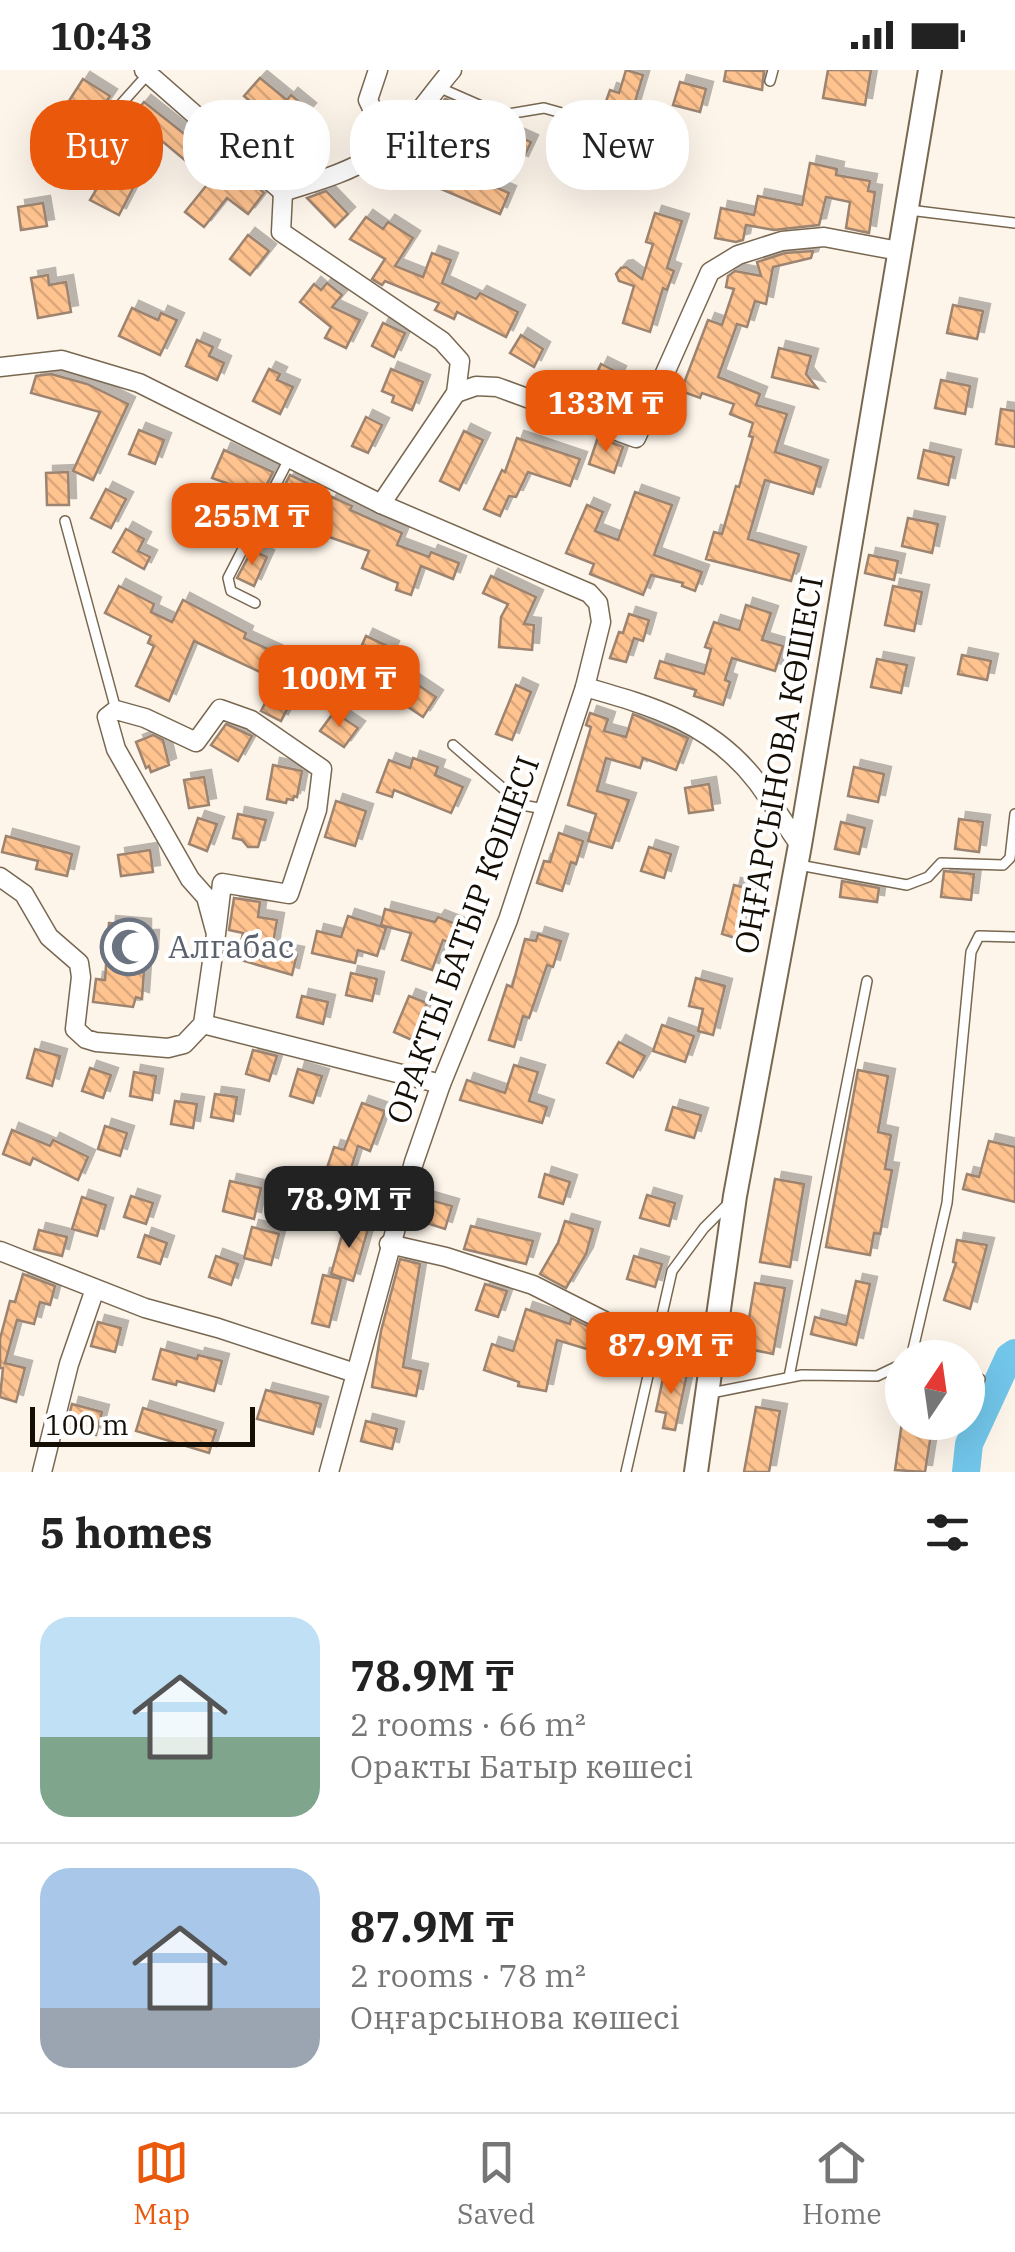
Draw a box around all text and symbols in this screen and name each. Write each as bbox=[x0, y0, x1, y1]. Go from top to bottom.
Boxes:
text: 10:43 bbox=[50, 11, 153, 60]
chip: Buy bbox=[30, 100, 163, 190]
chip: Rent bbox=[183, 100, 330, 190]
chip: Filters bbox=[350, 100, 526, 190]
chip: New bbox=[546, 100, 689, 190]
pin: 133M ₸ bbox=[525, 370, 687, 455]
text: 133M ₸ bbox=[548, 381, 664, 423]
pin: 255M ₸ bbox=[171, 483, 333, 568]
text: 255M ₸ bbox=[194, 494, 310, 536]
street label: ОҢҒАРСЫНОВА КӨШЕСІ bbox=[724, 573, 832, 957]
pin: 100M ₸ bbox=[258, 645, 420, 730]
text: 100M ₸ bbox=[281, 656, 397, 698]
street label: ОРАКТЫ БАТЫР КӨШЕСІ bbox=[376, 750, 548, 1129]
mosque icon: Алгабас bbox=[99, 917, 159, 977]
place label: Алгабас bbox=[168, 925, 295, 967]
pin: 78.9M ₸ bbox=[257, 1166, 441, 1251]
text: 78.9M ₸ bbox=[286, 1177, 412, 1219]
pin: 87.9M ₸ bbox=[579, 1312, 763, 1397]
text: 87.9M ₸ bbox=[608, 1323, 734, 1365]
north arrow bbox=[885, 1340, 985, 1440]
map controls bbox=[885, 1340, 985, 1440]
scale bar bbox=[30, 1402, 255, 1446]
text: 100 m bbox=[45, 1406, 129, 1443]
text: 5 homes bbox=[40, 1505, 213, 1560]
icon: filters bbox=[920, 1505, 975, 1560]
text: 78.9M ₸ bbox=[350, 1648, 515, 1703]
icon: home bbox=[120, 1657, 240, 1777]
text: 2 rooms · 66 m² bbox=[350, 1703, 586, 1745]
text: Оракты Батыр көшесі bbox=[350, 1745, 693, 1787]
text: 87.9M ₸ bbox=[350, 1899, 515, 1954]
icon: home bbox=[120, 1908, 240, 2028]
text: 2 rooms · 78 m² bbox=[350, 1954, 586, 1996]
text: Оңғарсынова көшесі bbox=[350, 1996, 680, 2038]
tab: Map bbox=[133, 2135, 190, 2232]
tab: Saved bbox=[457, 2135, 535, 2232]
tab: Home bbox=[802, 2135, 882, 2232]

